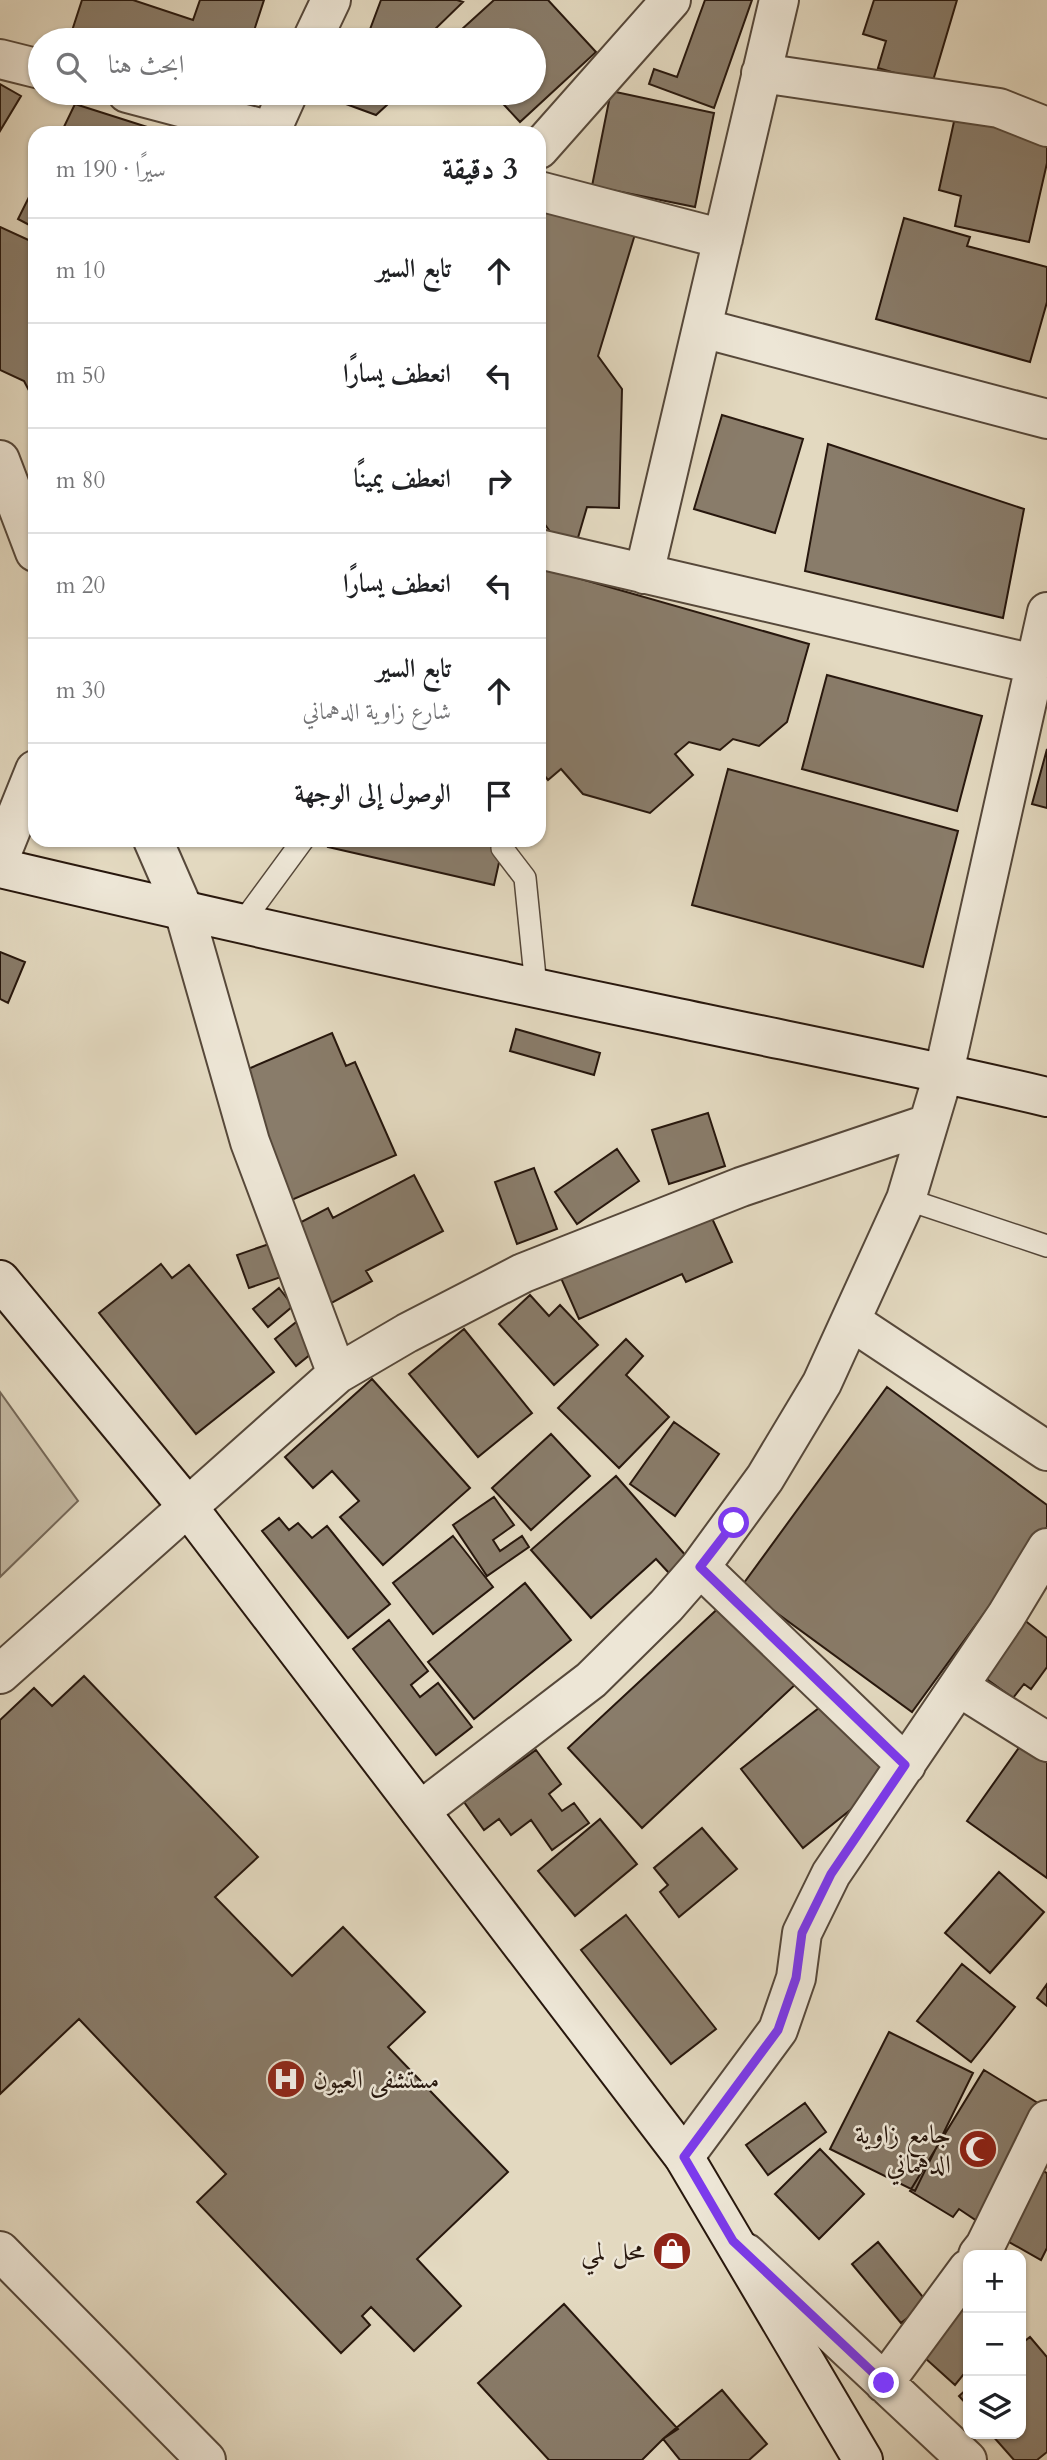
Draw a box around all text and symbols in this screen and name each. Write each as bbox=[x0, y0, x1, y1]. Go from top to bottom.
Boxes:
search box bbox=[28, 28, 546, 105]
text: ابحث هنا bbox=[108, 47, 184, 82]
icon: search bbox=[52, 48, 90, 86]
text: 3 دقيقة bbox=[442, 149, 518, 190]
text: سيرًا · 190 m bbox=[56, 154, 166, 185]
text: تابع السير bbox=[376, 251, 451, 286]
icon: ahead bbox=[480, 252, 518, 290]
text: 10 m bbox=[56, 255, 105, 286]
text: انعطف يسارًا bbox=[343, 356, 451, 391]
icon: left bbox=[480, 357, 518, 395]
text: 50 m bbox=[56, 360, 105, 391]
text: انعطف يمينًا bbox=[353, 461, 451, 496]
icon: right bbox=[480, 462, 518, 500]
text: 80 m bbox=[56, 465, 105, 496]
text: انعطف يسارًا bbox=[343, 566, 451, 601]
icon: left bbox=[480, 567, 518, 605]
text: 20 m bbox=[56, 570, 105, 601]
text: تابع السير bbox=[376, 651, 451, 686]
icon: ahead bbox=[480, 672, 518, 710]
text: 30 m bbox=[56, 675, 105, 706]
text: شارع زاوية الدهماني bbox=[303, 696, 451, 727]
text: الوصول إلى الوجهة bbox=[295, 776, 451, 811]
icon: arrive bbox=[480, 777, 518, 815]
route start bbox=[718, 1507, 749, 1538]
hospital icon: مستشفى العيون bbox=[265, 2058, 307, 2100]
place label: مستشفى العيون bbox=[313, 2062, 439, 2098]
place label: جامع زاوية الدهماني bbox=[855, 2117, 951, 2186]
mosque icon: جامع زاوية الدهماني bbox=[957, 2128, 999, 2170]
shop icon: محل لمي bbox=[651, 2230, 693, 2272]
place label: محل لمي bbox=[581, 2234, 645, 2276]
map controls bbox=[963, 2250, 1026, 2439]
button: + bbox=[963, 2250, 1026, 2313]
button: − bbox=[963, 2313, 1026, 2376]
route end bbox=[868, 2367, 899, 2398]
button: layers bbox=[963, 2376, 1026, 2439]

